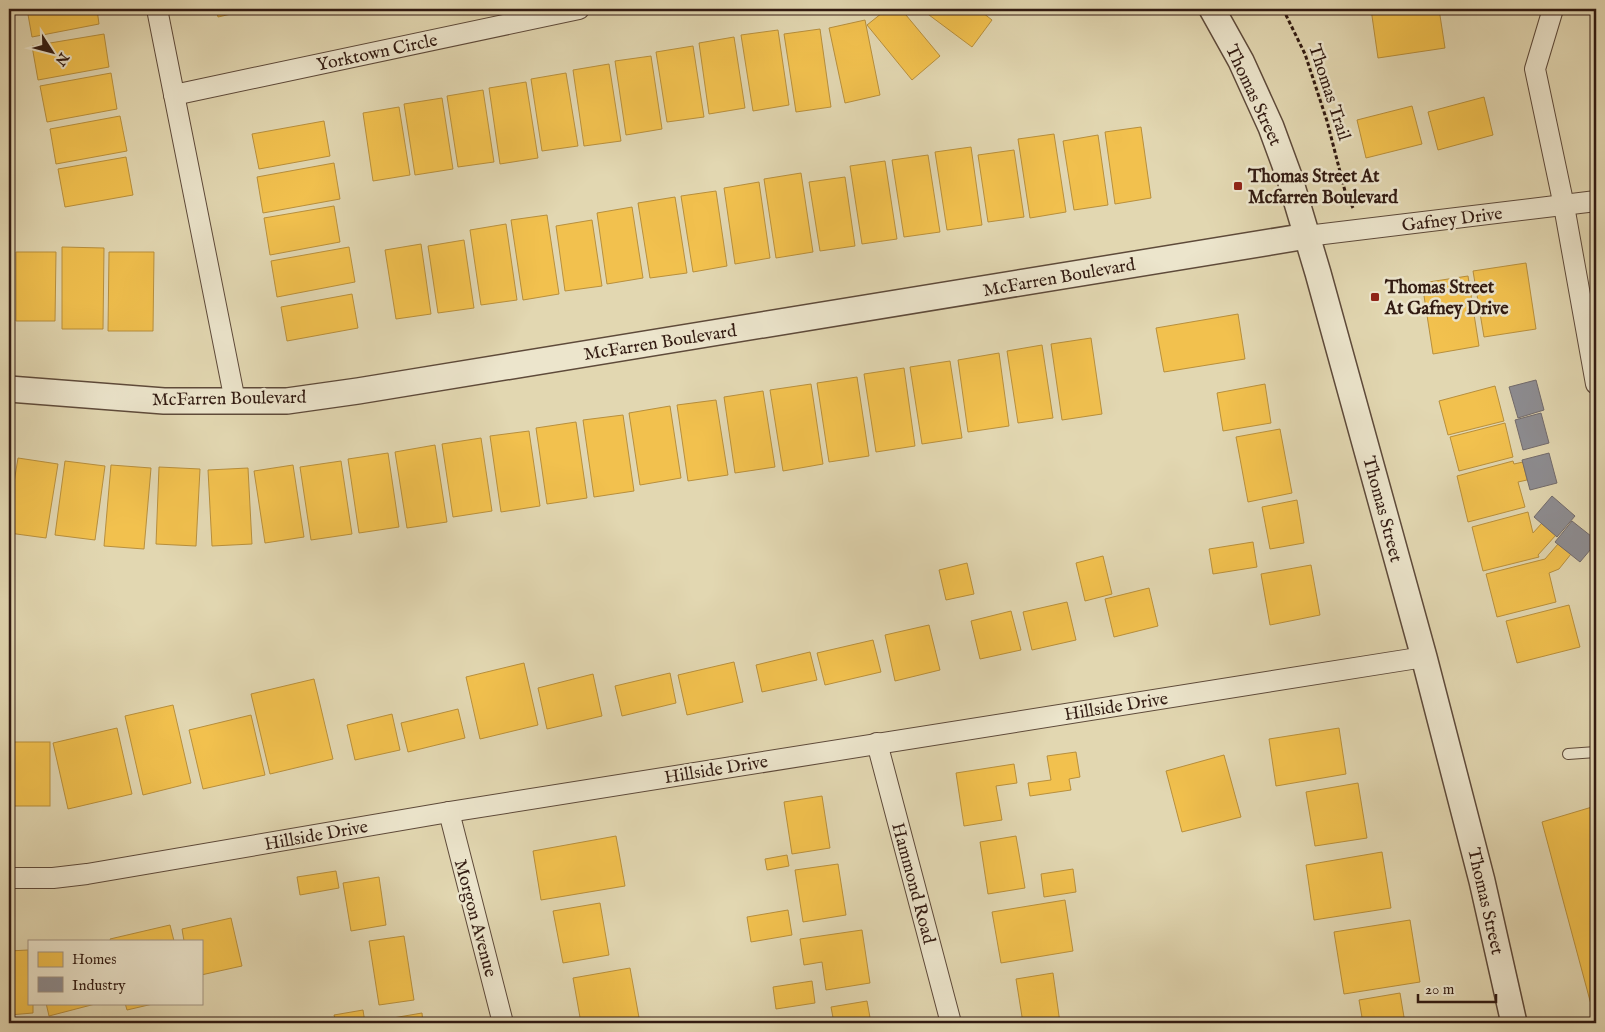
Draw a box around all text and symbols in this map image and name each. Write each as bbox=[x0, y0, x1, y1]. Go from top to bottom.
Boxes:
north arrow bbox=[28, 28, 78, 78]
street label: Yorktown Circle bbox=[315, 29, 440, 78]
street label: Thomas Street bbox=[1219, 41, 1286, 150]
street label: Thomas Trail bbox=[1302, 41, 1355, 144]
text: N bbox=[51, 48, 73, 69]
place label: Thomas Street At Mcfarren Boulevard bbox=[1247, 166, 1398, 210]
marker: Thomas Street At Mcfarren Boulevard bbox=[1232, 180, 1244, 192]
street label: Gafney Drive bbox=[1401, 203, 1504, 238]
street label: McFarren Boulevard bbox=[981, 254, 1138, 303]
place label: Thomas Street At Gafney Drive bbox=[1384, 277, 1509, 321]
marker: Thomas Street At Gafney Drive bbox=[1369, 291, 1381, 303]
street label: McFarren Boulevard bbox=[582, 320, 739, 367]
street label: McFarren Boulevard bbox=[152, 387, 307, 412]
street label: Thomas Street bbox=[1356, 454, 1407, 565]
street label: Hillside Drive bbox=[1063, 688, 1170, 727]
street label: Hillside Drive bbox=[663, 751, 770, 790]
street label: Hillside Drive bbox=[263, 816, 370, 857]
street label: Hammond Road bbox=[885, 820, 940, 947]
street label: Thomas Street bbox=[1461, 846, 1508, 957]
street label: Morgon Avenue bbox=[448, 857, 501, 980]
legend bbox=[28, 940, 202, 1004]
text: Homes bbox=[72, 950, 116, 969]
scale bar bbox=[1418, 972, 1495, 1004]
text: Industry bbox=[72, 976, 126, 995]
text: 20 m bbox=[1425, 980, 1455, 999]

